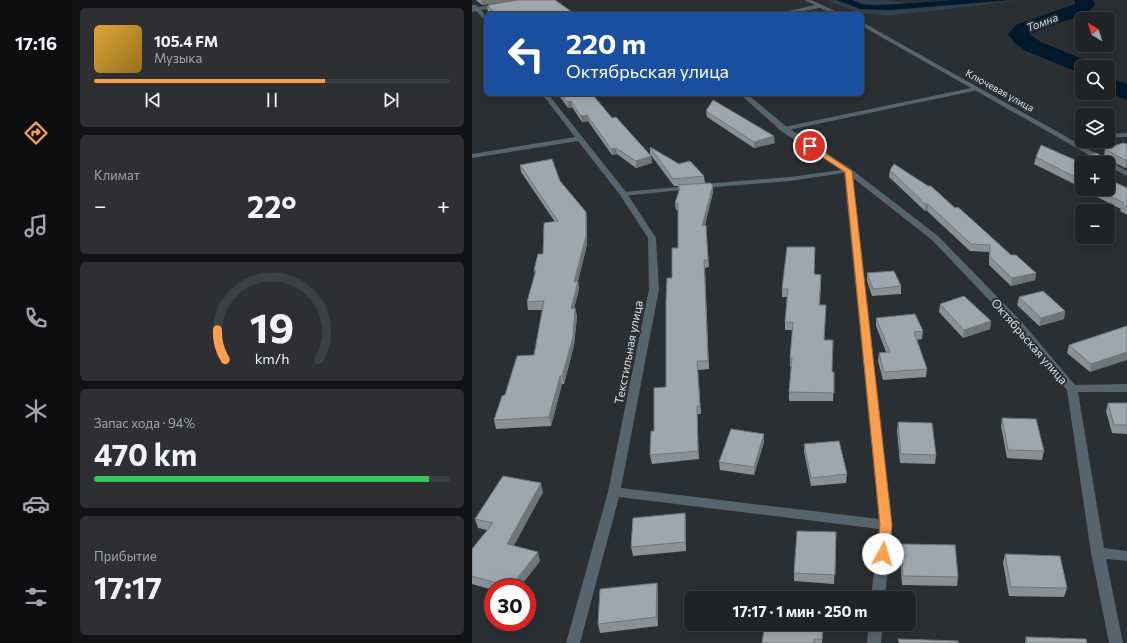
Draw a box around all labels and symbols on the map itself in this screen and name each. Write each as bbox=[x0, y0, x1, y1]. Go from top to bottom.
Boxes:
water label: Томна bbox=[1024, 10, 1060, 34]
north arrow bbox=[1075, 12, 1115, 52]
street label: Ключевая улица bbox=[964, 66, 1036, 114]
pin bbox=[793, 129, 827, 163]
street label: Октябрьская улица bbox=[989, 295, 1071, 387]
street label: Текстильная улица bbox=[611, 299, 645, 405]
position arrow bbox=[862, 533, 904, 575]
speed limit sign: 30 bbox=[484, 579, 536, 631]

